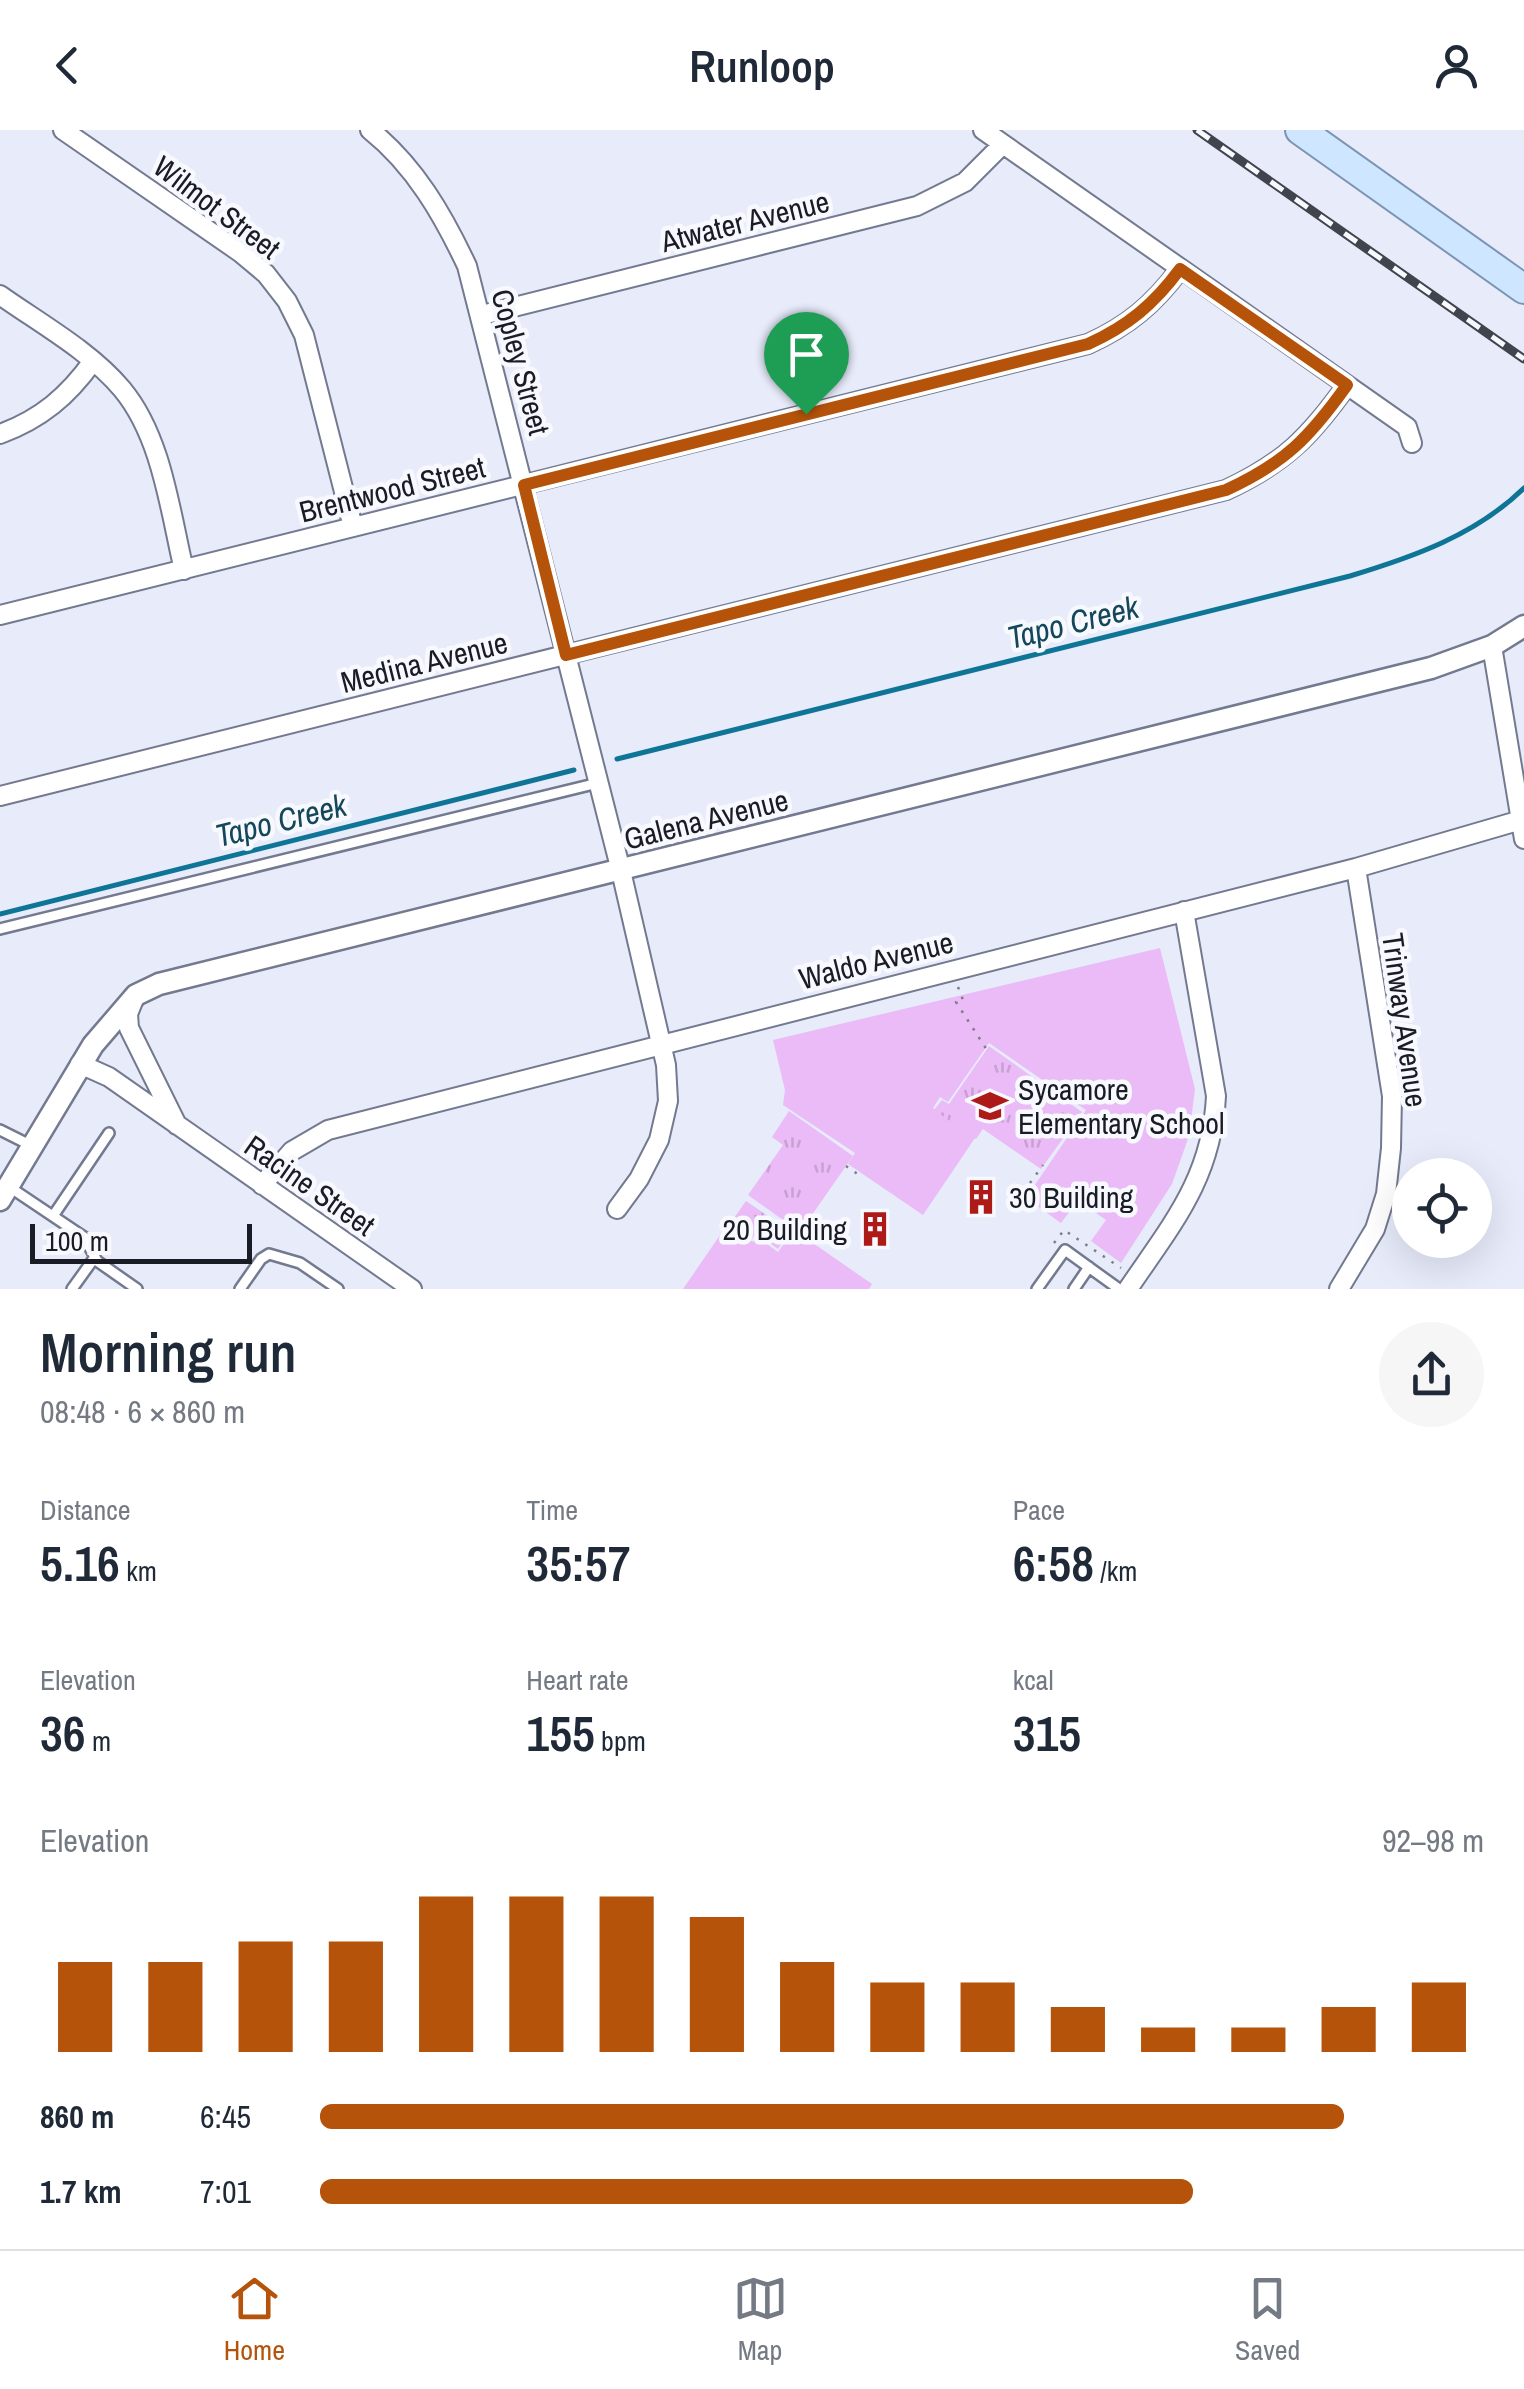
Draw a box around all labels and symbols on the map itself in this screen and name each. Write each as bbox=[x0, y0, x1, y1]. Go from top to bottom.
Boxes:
street label: Wilmot Street bbox=[145, 146, 289, 268]
street label: Atwater Avenue bbox=[656, 181, 833, 261]
street label: Copley Street bbox=[482, 285, 560, 439]
pin bbox=[764, 312, 849, 415]
street label: Brentwood Street bbox=[295, 447, 489, 531]
water label: Tapo Creek bbox=[1003, 585, 1144, 659]
street label: Medina Avenue bbox=[336, 622, 512, 702]
street label: Galena Avenue bbox=[620, 779, 792, 859]
water label: Tapo Creek bbox=[211, 783, 352, 857]
street label: Waldo Avenue bbox=[795, 922, 957, 998]
street label: Trinway Avenue bbox=[1373, 931, 1437, 1109]
place label: Sycamore Elementary School bbox=[1018, 1069, 1224, 1143]
school or university icon: Sycamore Elementary School bbox=[971, 1087, 1009, 1125]
street label: Racine Street bbox=[237, 1125, 383, 1245]
place label: 30 Building bbox=[1009, 1177, 1134, 1217]
building icon: 30 Building bbox=[962, 1178, 1000, 1216]
place label: 20 Building bbox=[723, 1209, 847, 1249]
building icon: 20 Building bbox=[856, 1210, 894, 1248]
scale bar bbox=[30, 1219, 252, 1264]

